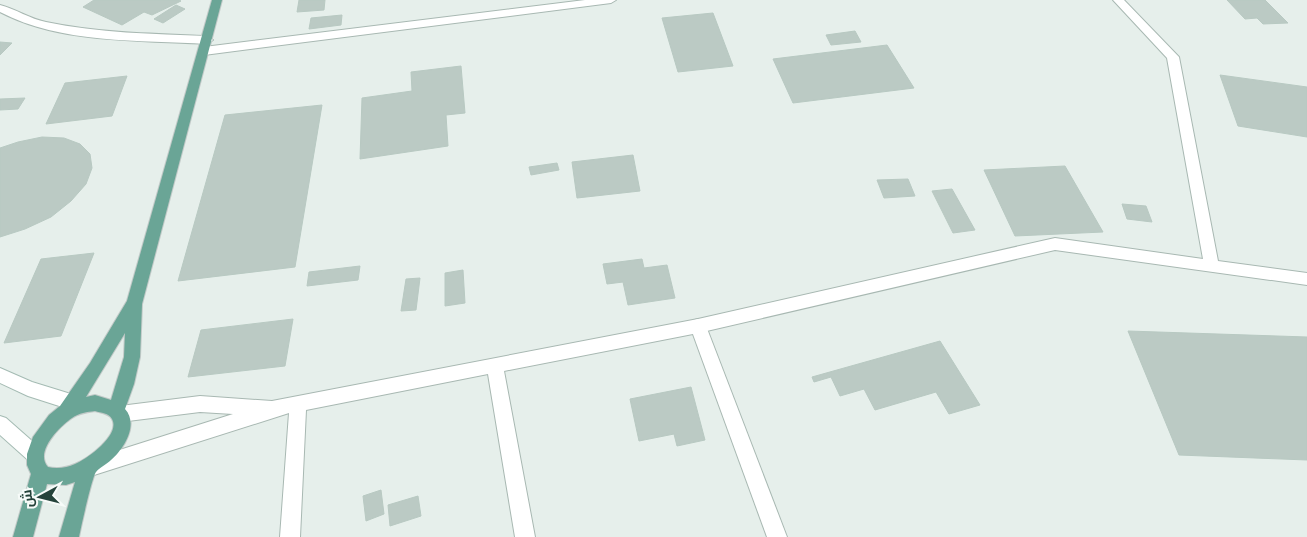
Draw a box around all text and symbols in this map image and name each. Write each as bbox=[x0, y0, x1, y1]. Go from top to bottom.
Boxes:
north arrow bbox=[15, 472, 65, 522]
text: ش bbox=[18, 489, 37, 508]

